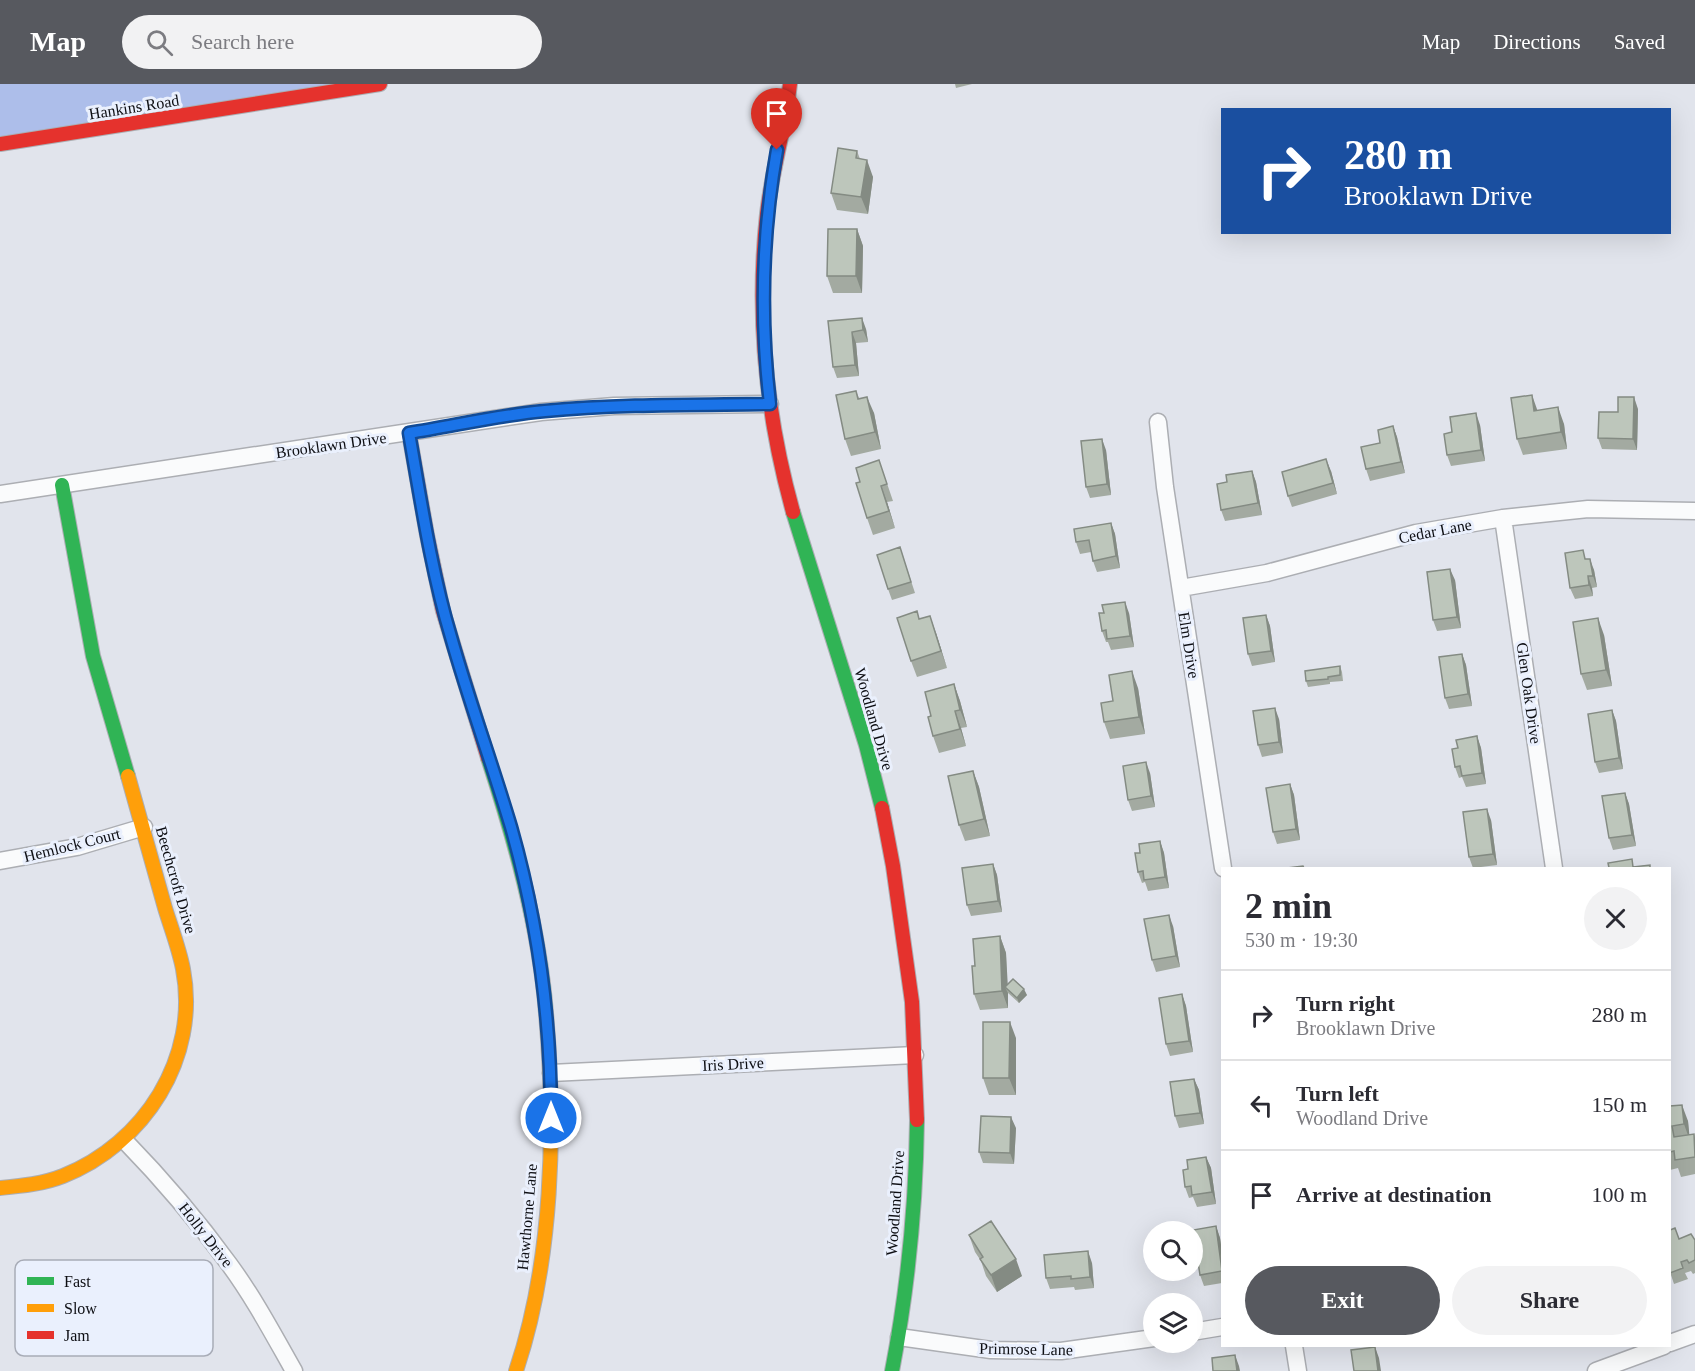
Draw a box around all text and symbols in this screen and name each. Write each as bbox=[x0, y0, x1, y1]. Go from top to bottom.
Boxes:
search box bbox=[122, 15, 542, 69]
text: Map bbox=[30, 26, 86, 57]
icon: search bbox=[143, 26, 176, 59]
text: Search here bbox=[191, 29, 294, 54]
text: Map bbox=[1422, 30, 1460, 54]
text: Directions bbox=[1493, 30, 1581, 54]
text: Saved bbox=[1614, 30, 1665, 54]
pin bbox=[751, 88, 802, 150]
street label: Hankins Road bbox=[88, 91, 180, 123]
icon: arrive bbox=[760, 97, 793, 130]
icon: right bbox=[1245, 132, 1323, 210]
text: 280 m bbox=[1344, 132, 1453, 178]
text: Brooklawn Drive bbox=[1344, 181, 1532, 211]
street label: Brooklawn Drive bbox=[275, 429, 387, 461]
street label: Cedar Lane bbox=[1397, 516, 1473, 546]
street label: Elm Drive bbox=[1175, 611, 1203, 679]
street label: Glen Oak Drive bbox=[1513, 641, 1545, 745]
street label: Woodland Drive bbox=[851, 666, 897, 772]
street label: Beechcroft Drive bbox=[153, 824, 199, 936]
street label: Hemlock Court bbox=[22, 825, 123, 865]
text: 2 min bbox=[1245, 886, 1332, 926]
button: close bbox=[1584, 887, 1647, 950]
text: 530 m · 19:30 bbox=[1245, 929, 1358, 951]
text: Turn right bbox=[1296, 991, 1395, 1016]
icon: right bbox=[1245, 999, 1278, 1032]
text: 280 m bbox=[1591, 1002, 1647, 1027]
text: Brooklawn Drive bbox=[1296, 1017, 1435, 1039]
street label: Iris Drive bbox=[702, 1054, 764, 1074]
text: Turn left bbox=[1296, 1081, 1379, 1106]
position arrow bbox=[519, 1086, 583, 1150]
icon: left bbox=[1245, 1089, 1278, 1122]
text: 150 m bbox=[1591, 1092, 1647, 1117]
text: Woodland Drive bbox=[1296, 1107, 1428, 1129]
street label: Woodland Drive bbox=[883, 1150, 907, 1256]
street label: Hawthorne Lane bbox=[514, 1163, 540, 1271]
icon: arrive bbox=[1245, 1179, 1278, 1212]
text: Arrive at destination bbox=[1296, 1182, 1492, 1207]
text: 100 m bbox=[1591, 1182, 1647, 1207]
street label: Holly Drive bbox=[175, 1199, 236, 1271]
map controls bbox=[1143, 1221, 1203, 1353]
button: search bbox=[1143, 1221, 1203, 1281]
legend bbox=[15, 1260, 213, 1356]
button: Exit bbox=[1245, 1266, 1440, 1335]
button: Share bbox=[1452, 1266, 1647, 1335]
text: Fast bbox=[64, 1273, 91, 1290]
button: layers bbox=[1143, 1293, 1203, 1353]
text: Slow bbox=[64, 1300, 97, 1317]
text: Jam bbox=[64, 1327, 90, 1344]
street label: Primrose Lane bbox=[979, 1340, 1073, 1358]

